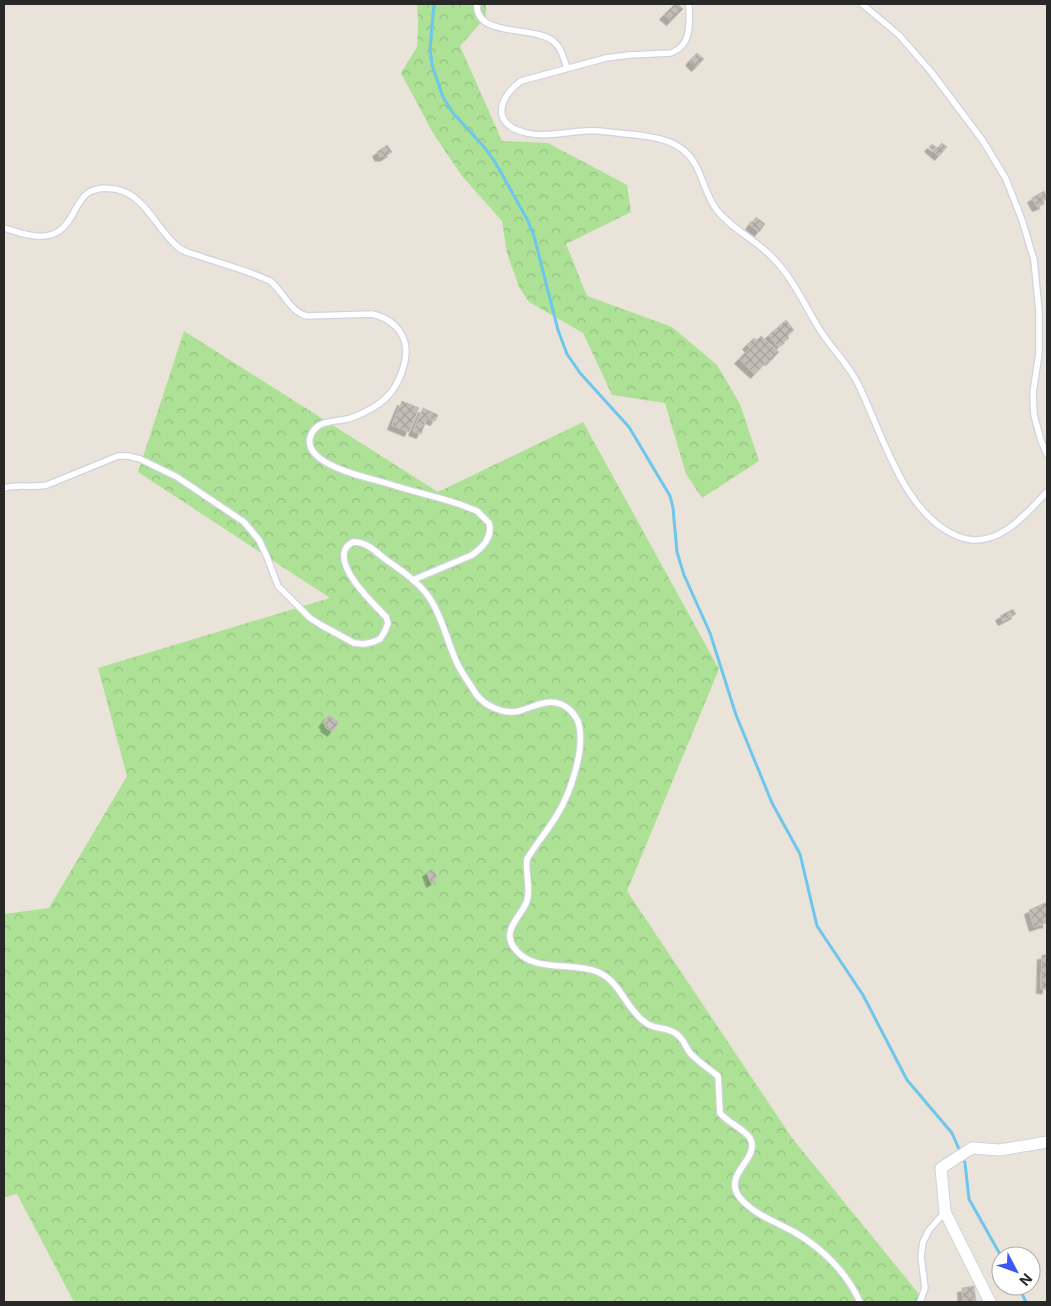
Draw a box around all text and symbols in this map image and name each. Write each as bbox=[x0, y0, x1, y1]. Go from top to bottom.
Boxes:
north arrow bbox=[991, 1246, 1041, 1296]
text: N bbox=[1016, 1270, 1036, 1289]

